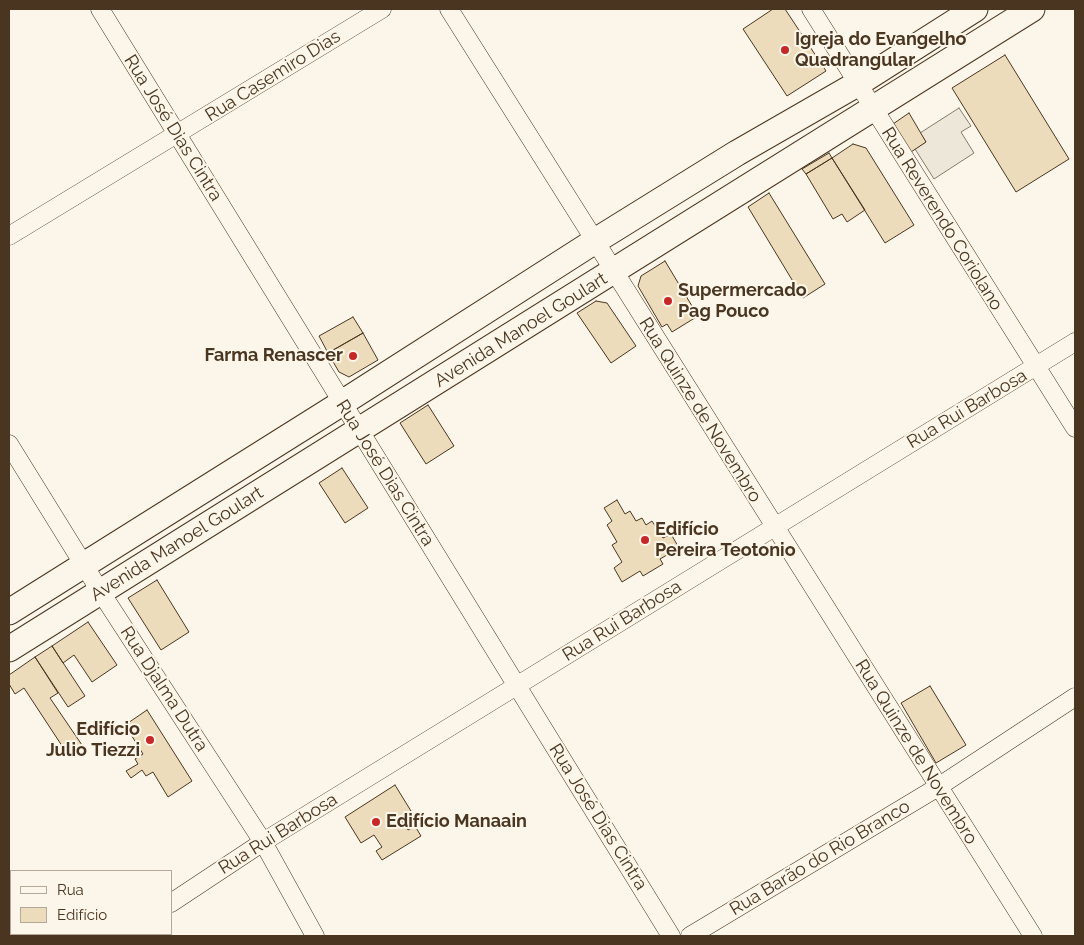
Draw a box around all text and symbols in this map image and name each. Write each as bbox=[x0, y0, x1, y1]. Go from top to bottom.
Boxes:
street label: Rua Casemiro Dias bbox=[201, 26, 345, 126]
place label: Igreja do Evangelho Quadrangular bbox=[795, 29, 966, 72]
marker: Igreja do Evangelho Quadrangular bbox=[779, 44, 791, 56]
street label: Rua José Dias Cintra bbox=[119, 51, 227, 205]
street label: Rua Reverendo Coriolano bbox=[877, 123, 1007, 315]
street label: Avenida Manoel Goulart bbox=[431, 268, 611, 392]
place label: Supermercado Pag Pouco bbox=[678, 280, 807, 322]
marker: Supermercado Pag Pouco bbox=[662, 295, 674, 307]
street label: Rua Quinze de Novembro bbox=[634, 314, 766, 506]
place label: Farma Renascer bbox=[204, 345, 343, 367]
marker: Farma Renascer bbox=[347, 350, 359, 362]
street label: Rua Rui Barbosa bbox=[903, 365, 1031, 453]
street label: Rua José Dias Cintra bbox=[331, 396, 439, 550]
street label: Avenida Manoel Goulart bbox=[87, 482, 267, 606]
place label: Edifício Pereira Teotonio bbox=[655, 519, 796, 562]
marker: Edifício Pereira Teotonio bbox=[639, 534, 651, 546]
street label: Rua Rui Barbosa bbox=[559, 576, 685, 666]
street label: Rua Djalma Dutra bbox=[115, 622, 213, 756]
street label: Rua Quinze de Novembro bbox=[850, 656, 982, 848]
place label: Edifício Julio Tiezzi bbox=[46, 719, 140, 762]
marker: Edifício Julio Tiezzi bbox=[144, 734, 156, 746]
street label: Rua José Dias Cintra bbox=[544, 740, 652, 894]
street label: Rua Rui Barbosa bbox=[215, 789, 341, 879]
street label: Rua Barão do Rio Branco bbox=[726, 796, 914, 920]
place label: Edifício Manaain bbox=[386, 811, 527, 833]
marker: Edifício Manaain bbox=[370, 816, 382, 828]
legend bbox=[10, 870, 172, 935]
text: Rua bbox=[57, 881, 84, 899]
text: Edifício bbox=[57, 906, 107, 924]

